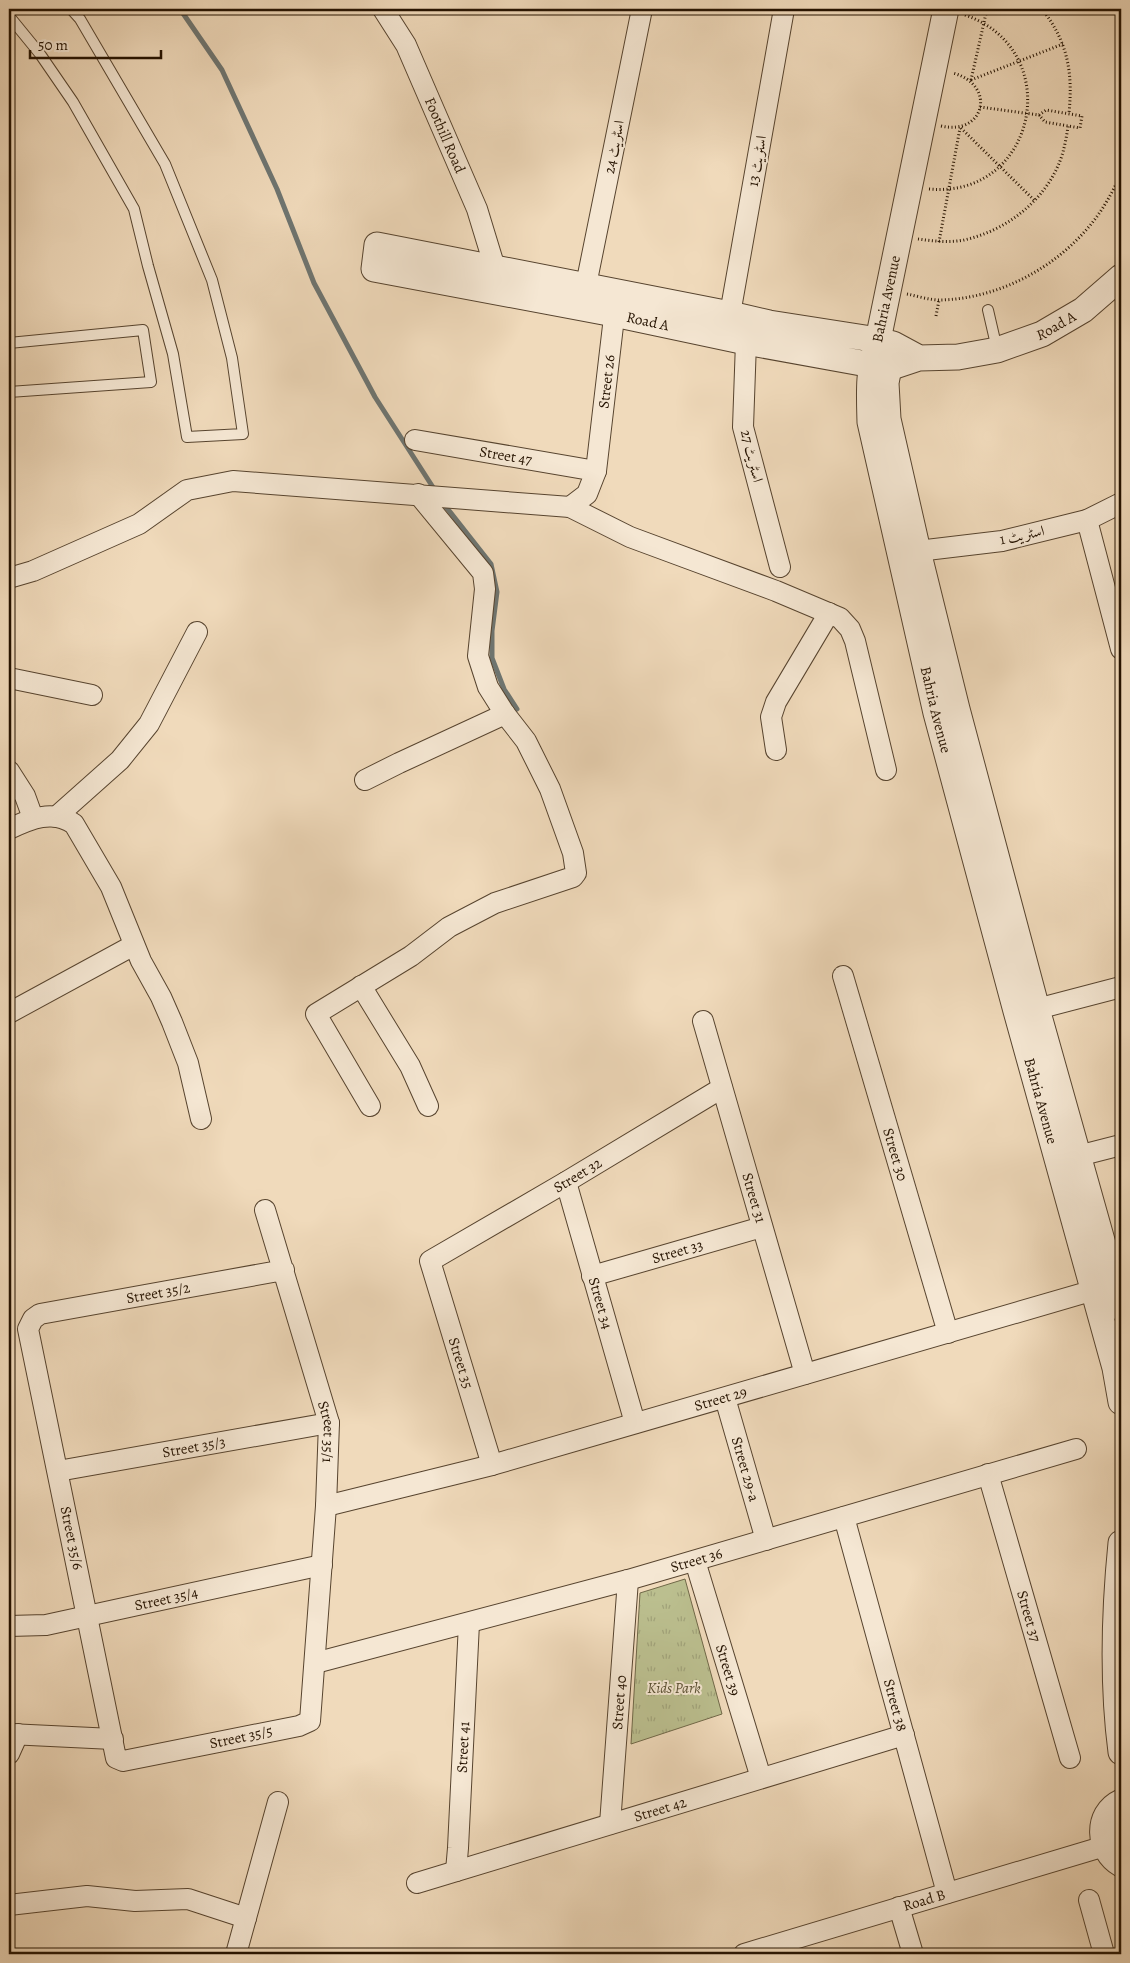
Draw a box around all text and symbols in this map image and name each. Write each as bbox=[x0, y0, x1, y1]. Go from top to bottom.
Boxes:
scale bar bbox=[30, 28, 161, 60]
text: 50 m bbox=[38, 35, 68, 55]
street label: Foothill Road bbox=[420, 94, 471, 177]
street label: اسٹریٹ 24 bbox=[599, 119, 629, 175]
street label: اسٹریٹ 13 bbox=[743, 134, 771, 188]
street label: Bahria Avenue bbox=[867, 253, 905, 344]
street label: Road A bbox=[1034, 306, 1080, 345]
street label: Road A bbox=[625, 307, 671, 335]
street label: Street 26 bbox=[593, 354, 620, 410]
street label: اسٹریٹ 27 bbox=[736, 428, 768, 484]
street label: Street 47 bbox=[478, 441, 534, 470]
street label: اسٹریٹ 1 bbox=[998, 521, 1046, 549]
street label: Bahria Avenue bbox=[916, 664, 956, 756]
street label: Bahria Avenue bbox=[1019, 1055, 1062, 1147]
street label: Street 30 bbox=[878, 1126, 913, 1183]
street label: Street 32 bbox=[550, 1153, 606, 1197]
street label: Street 31 bbox=[737, 1170, 771, 1225]
street label: Street 33 bbox=[650, 1234, 705, 1268]
street label: Street 34 bbox=[584, 1275, 618, 1332]
street label: Street 35/2 bbox=[125, 1277, 192, 1308]
street label: Street 35 bbox=[444, 1335, 478, 1391]
street label: Street 29 bbox=[692, 1381, 749, 1416]
street label: Street 35/1 bbox=[313, 1398, 339, 1463]
street label: Street 35/3 bbox=[161, 1432, 227, 1462]
street label: Street 29-a bbox=[727, 1434, 764, 1504]
street label: Street 35/6 bbox=[56, 1504, 88, 1572]
street label: Street 36 bbox=[668, 1543, 725, 1577]
street label: Street 35/4 bbox=[133, 1582, 200, 1615]
street label: Street 37 bbox=[1012, 1588, 1046, 1645]
street label: Street 39 bbox=[711, 1642, 746, 1698]
street label: Street 40 bbox=[607, 1674, 631, 1730]
street label: Street 38 bbox=[879, 1677, 912, 1733]
park label: Kids Park bbox=[647, 1678, 701, 1698]
street label: Street 35/5 bbox=[208, 1721, 274, 1753]
street label: Street 41 bbox=[452, 1721, 474, 1774]
street label: Street 42 bbox=[631, 1792, 689, 1827]
street label: Road B bbox=[901, 1884, 948, 1916]

